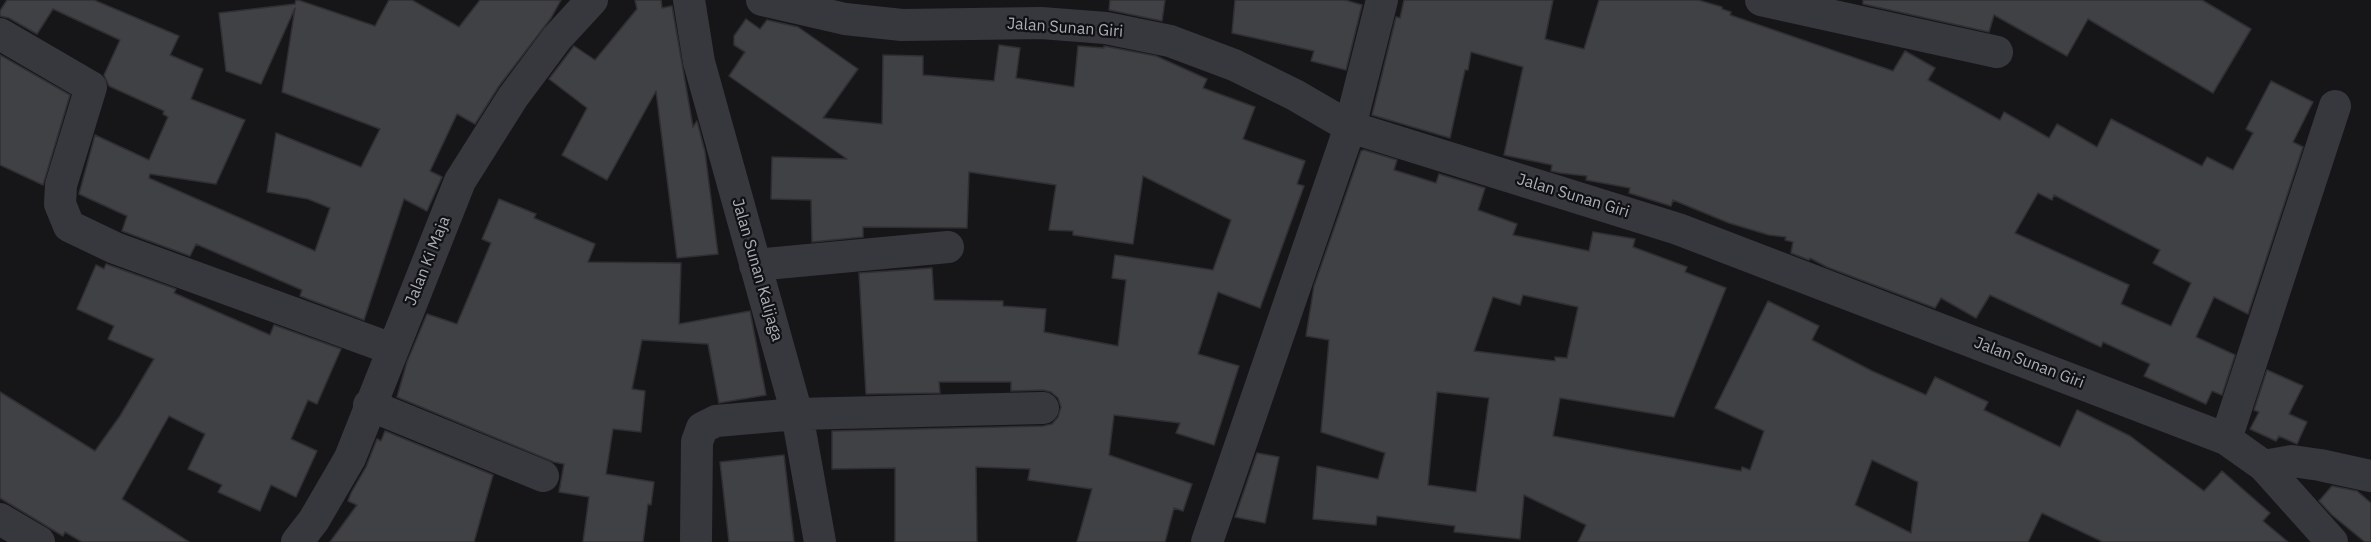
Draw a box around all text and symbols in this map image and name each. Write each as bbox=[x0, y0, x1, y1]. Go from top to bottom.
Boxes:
street label: Jalan Sunan Giri bbox=[1006, 14, 1124, 42]
street label: Jalan Sunan Giri bbox=[1515, 170, 1631, 222]
street label: Jalan Sunan Kalijaga bbox=[727, 196, 787, 344]
street label: Jalan Ki Maja bbox=[401, 214, 455, 308]
street label: Jalan Sunan Giri bbox=[1971, 333, 2087, 393]

